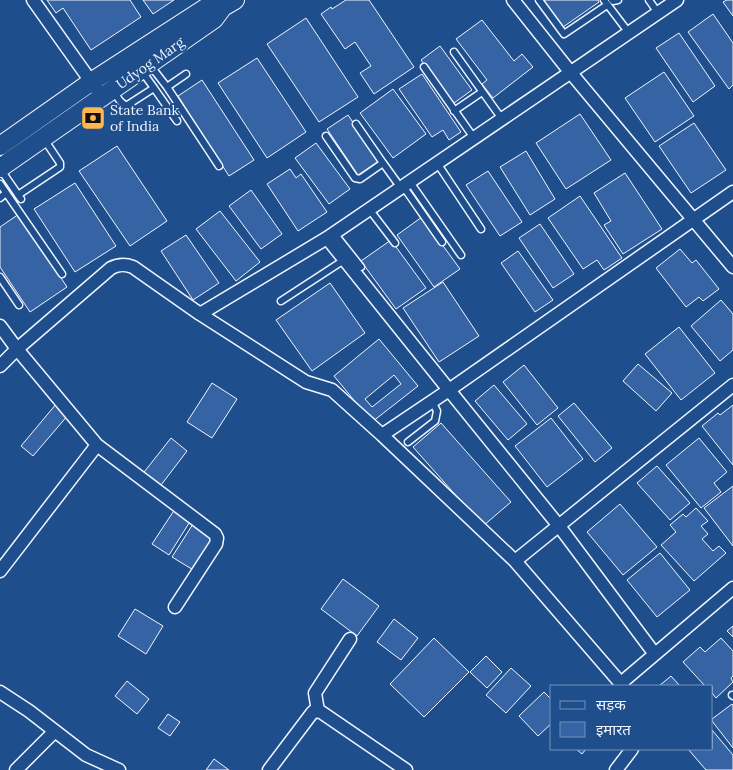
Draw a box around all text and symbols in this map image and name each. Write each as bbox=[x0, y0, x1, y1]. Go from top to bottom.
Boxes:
street label: Udyog Marg bbox=[112, 33, 188, 93]
place label: State Bank of India bbox=[110, 101, 180, 135]
bank icon: State Bank of India bbox=[80, 105, 106, 131]
legend bbox=[550, 685, 713, 750]
text: सड़क bbox=[596, 695, 626, 714]
text: इमारत bbox=[596, 720, 631, 739]

